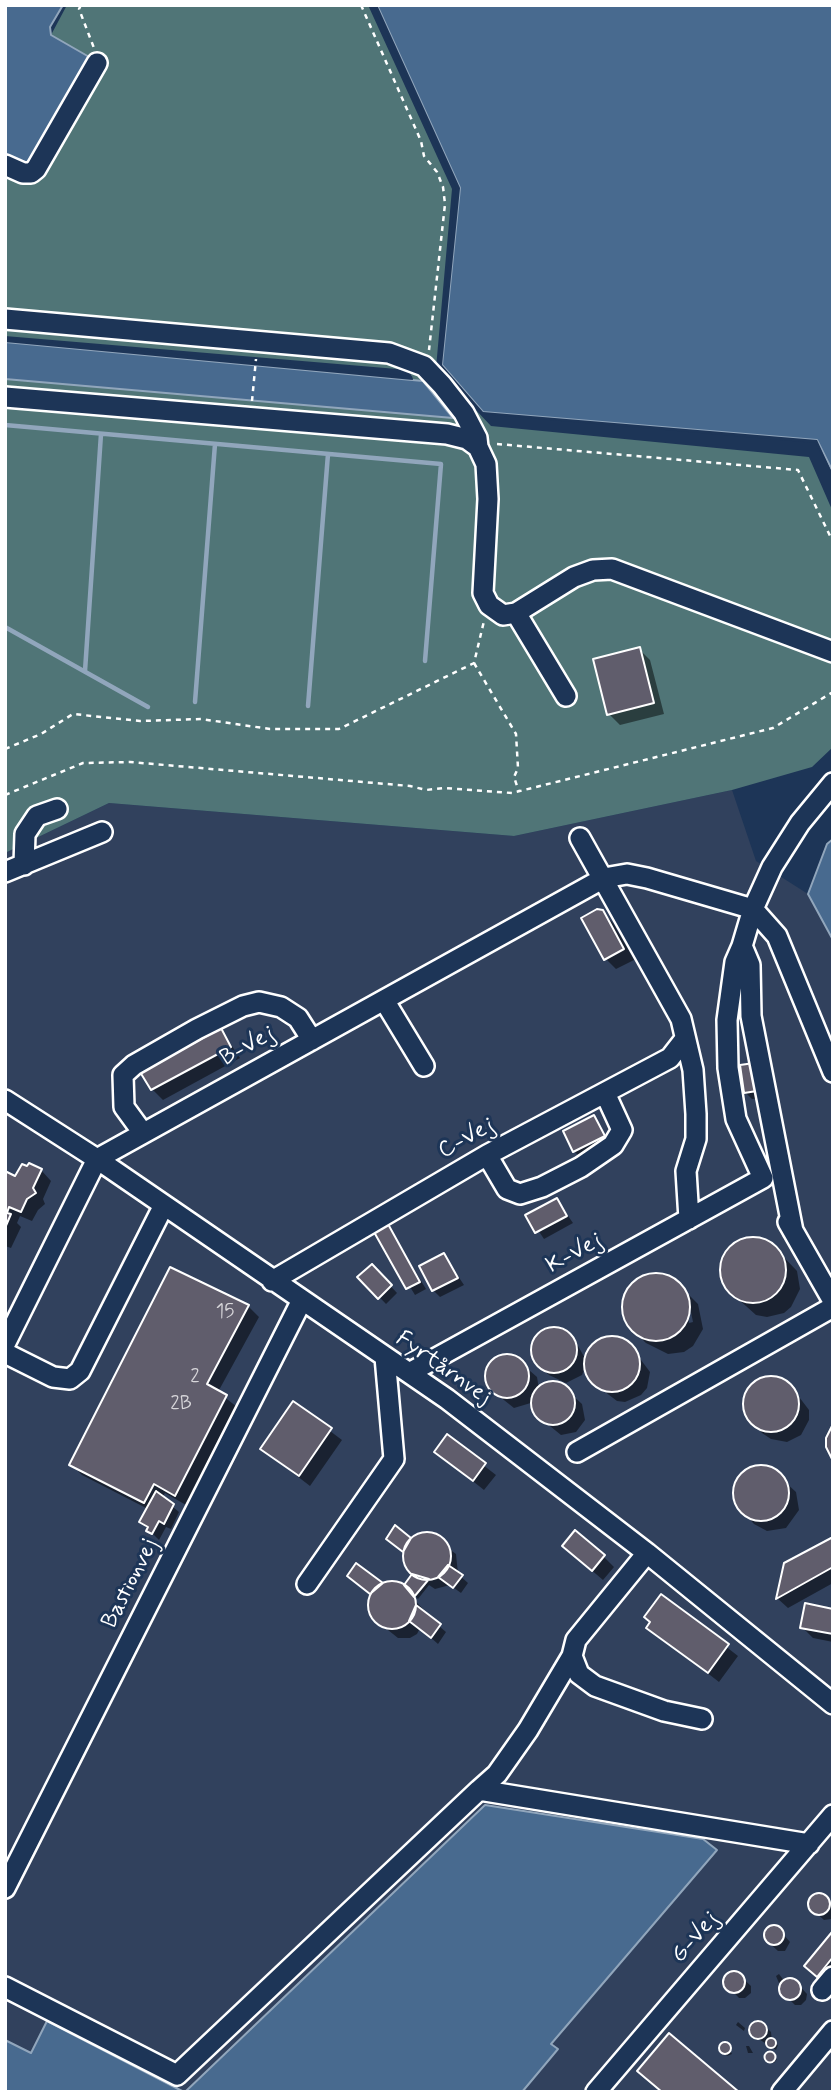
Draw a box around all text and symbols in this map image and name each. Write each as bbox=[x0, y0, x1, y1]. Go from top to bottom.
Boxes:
street label: B-Vej bbox=[216, 1021, 280, 1073]
street label: C-Vej bbox=[434, 1112, 500, 1166]
street label: K-Vej bbox=[542, 1227, 608, 1281]
house number: 15 bbox=[216, 1302, 234, 1324]
street label: Fyrtårnvej bbox=[390, 1326, 496, 1412]
house number: 2 bbox=[190, 1367, 200, 1389]
house number: 2B bbox=[170, 1394, 192, 1416]
street label: Bastionvej bbox=[97, 1535, 165, 1633]
street label: G-Vej bbox=[666, 1907, 726, 1969]

